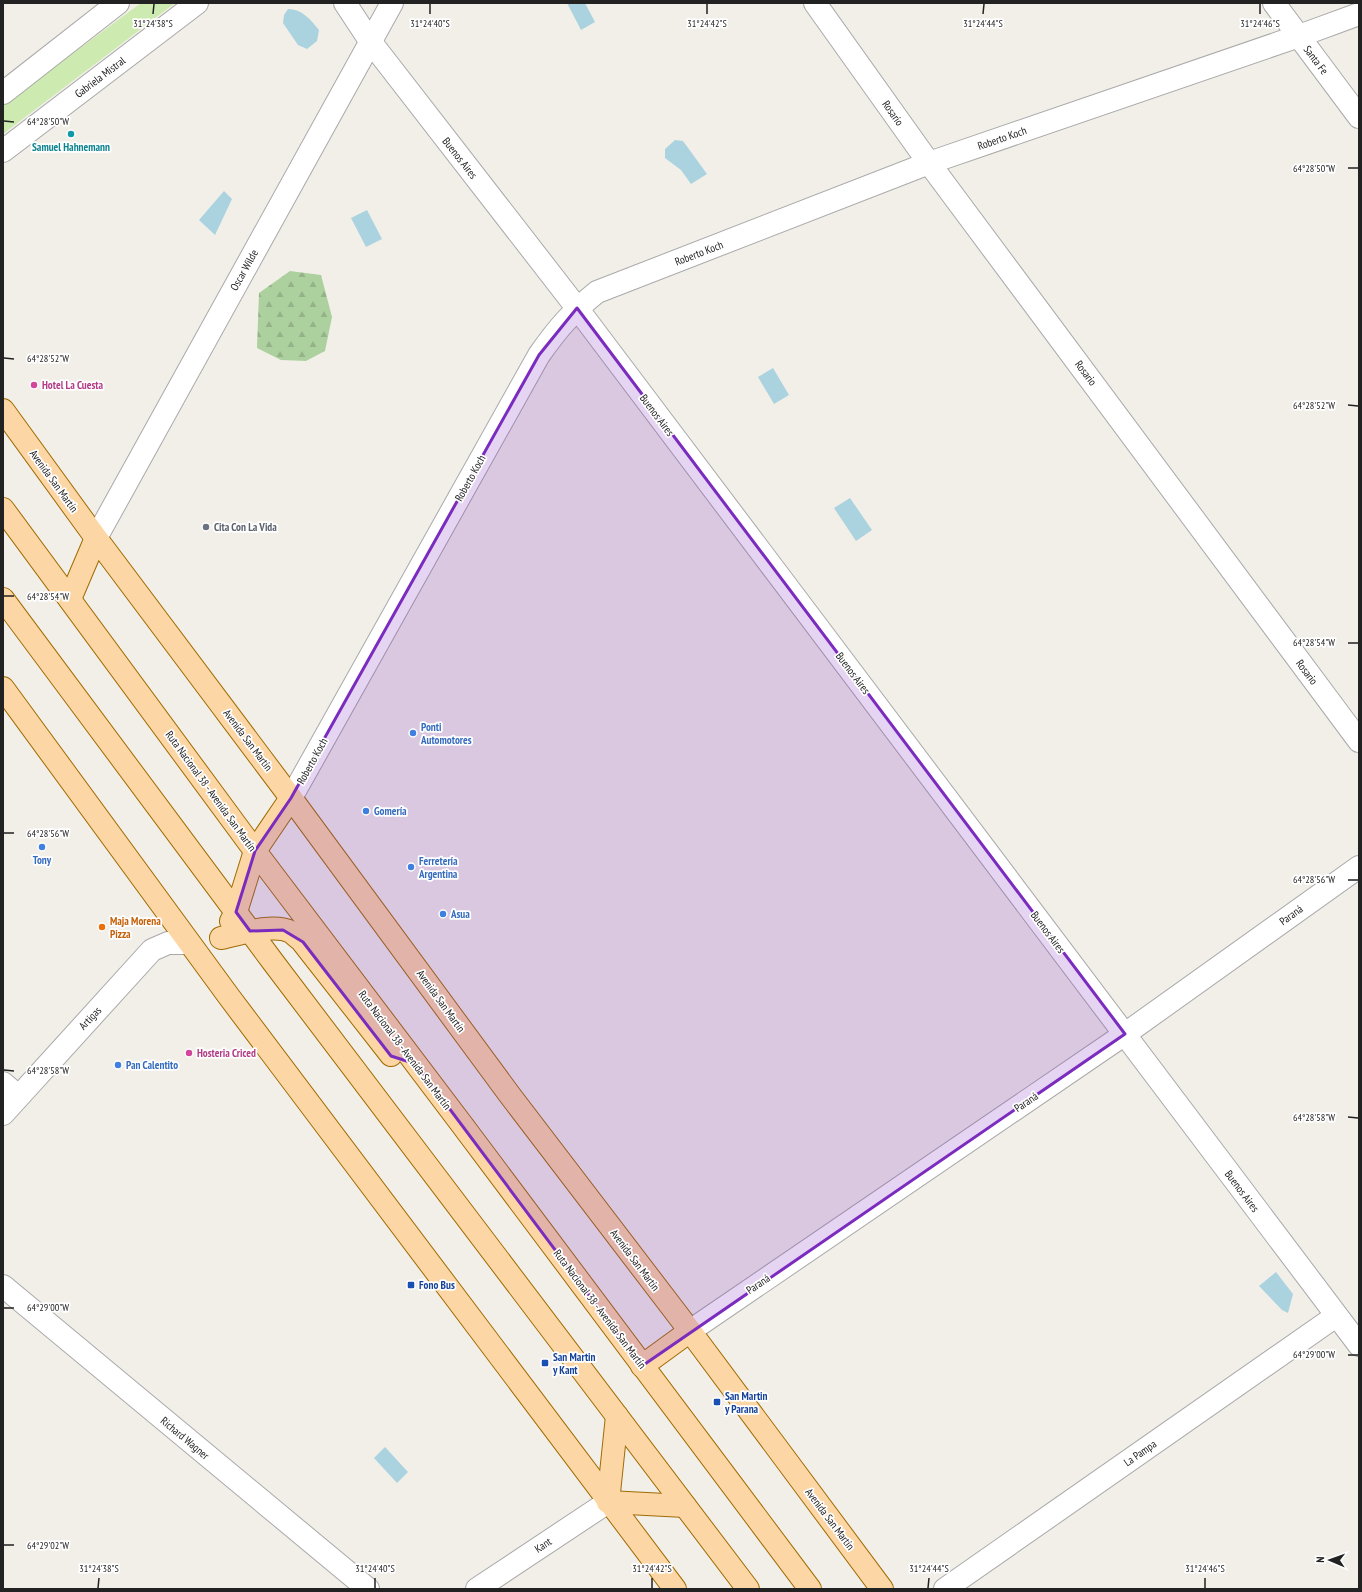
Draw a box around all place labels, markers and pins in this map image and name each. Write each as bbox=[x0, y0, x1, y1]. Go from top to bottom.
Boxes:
marker: Samuel Hahnemann bbox=[66, 129, 76, 139]
place label: Samuel Hahnemann bbox=[32, 140, 110, 154]
place label: Hotel La Cuesta bbox=[42, 378, 104, 392]
marker: Hotel La Cuesta bbox=[29, 380, 39, 390]
place label: Cita Con La Vida bbox=[214, 520, 277, 534]
marker: Cita Con La Vida bbox=[201, 522, 211, 532]
place label: Ponti Automotores bbox=[420, 720, 472, 747]
marker: Ponti Automotores bbox=[408, 728, 418, 738]
place label: Gomería bbox=[374, 804, 407, 818]
marker: Gomería bbox=[361, 806, 371, 816]
marker: Tony bbox=[37, 842, 47, 852]
place label: Tony bbox=[33, 853, 52, 867]
place label: Ferretería Argentina bbox=[418, 854, 458, 881]
marker: Ferretería Argentina bbox=[406, 862, 416, 872]
place label: Asua bbox=[450, 907, 470, 921]
marker: Asua bbox=[438, 909, 448, 919]
place label: Maja Morena Pizza bbox=[110, 914, 161, 941]
marker: Maja Morena Pizza bbox=[97, 922, 107, 932]
place label: Hosteria Criced bbox=[197, 1046, 256, 1060]
marker: Hosteria Criced bbox=[184, 1048, 194, 1058]
place label: Pan Calentito bbox=[126, 1058, 178, 1072]
marker: Pan Calentito bbox=[113, 1060, 123, 1070]
place label: Fono Bus bbox=[419, 1278, 455, 1292]
marker: Fono Bus bbox=[406, 1280, 416, 1290]
place label: San Martin y Kant bbox=[552, 1350, 596, 1377]
marker: San Martin y Kant bbox=[540, 1358, 550, 1368]
place label: San Martin y Parana bbox=[724, 1389, 768, 1416]
marker: San Martin y Parana bbox=[712, 1397, 722, 1407]

